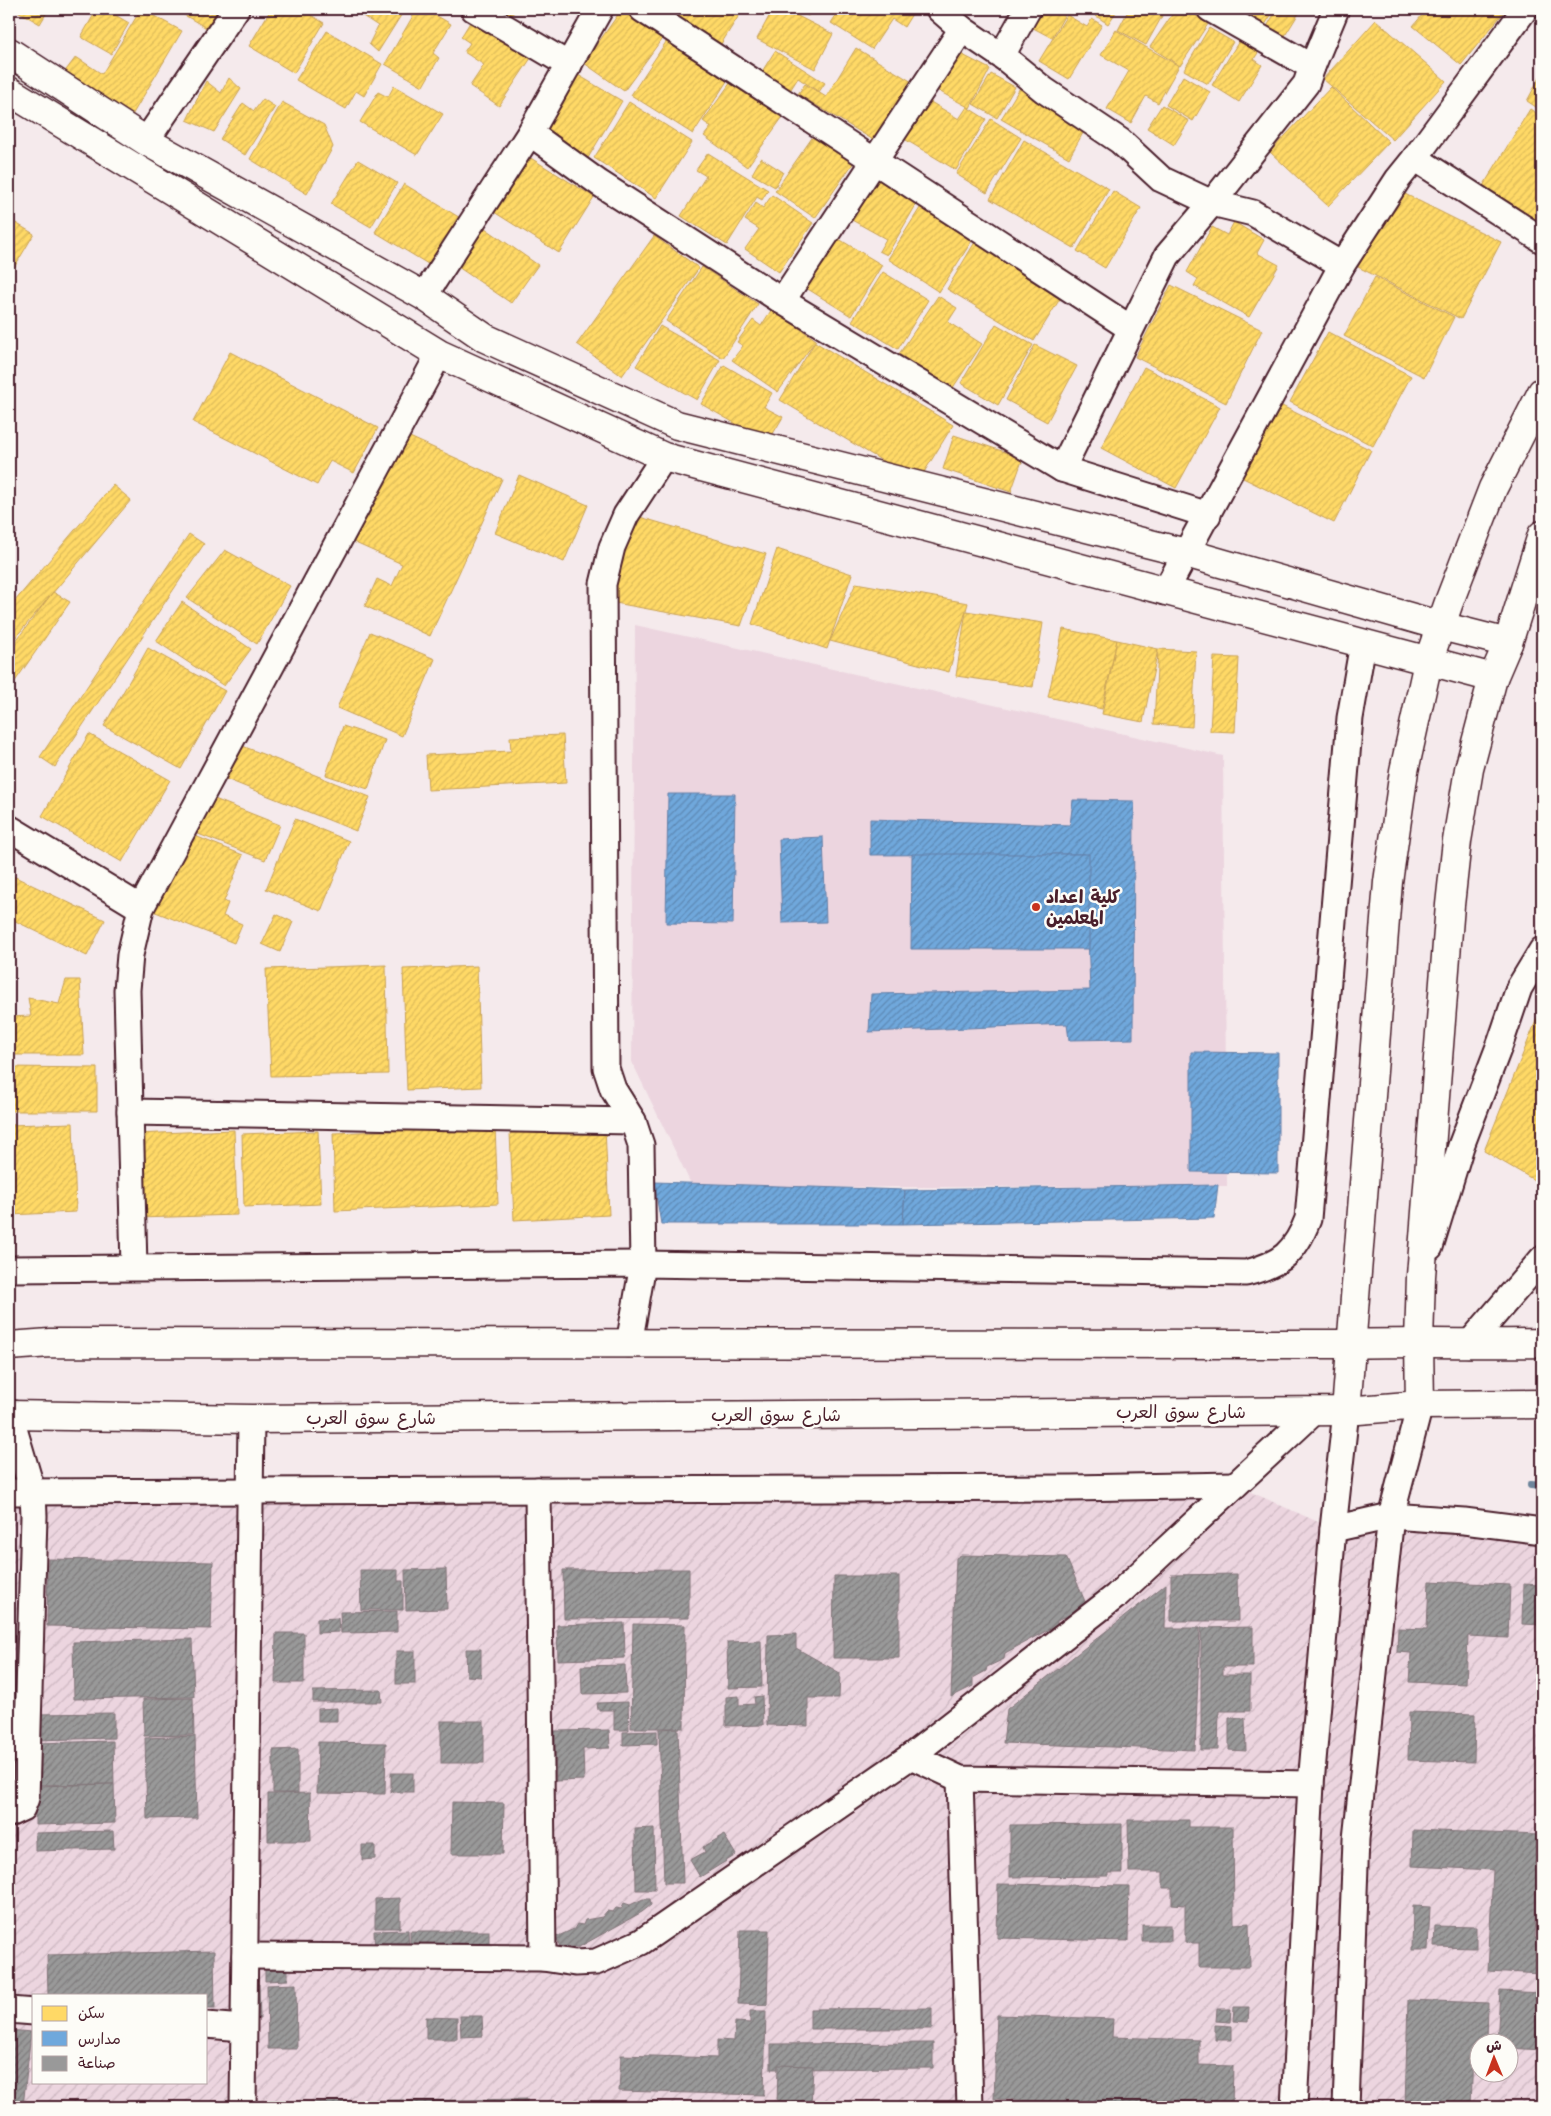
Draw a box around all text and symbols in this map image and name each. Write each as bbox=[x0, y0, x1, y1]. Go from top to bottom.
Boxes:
place label: كلية اعداد المعلمين bbox=[1046, 885, 1120, 931]
marker: كلية اعداد المعلمين bbox=[1030, 901, 1042, 913]
street label: شارع سوق العرب bbox=[1116, 1400, 1246, 1425]
street label: شارع سوق العرب bbox=[711, 1403, 841, 1428]
street label: شارع سوق العرب bbox=[306, 1406, 436, 1431]
legend bbox=[32, 1994, 208, 2084]
text: سكن bbox=[78, 2003, 105, 2024]
text: مدارس bbox=[78, 2029, 121, 2050]
north arrow bbox=[1468, 2034, 1518, 2084]
text: ش bbox=[1486, 2036, 1502, 2056]
text: صناعة bbox=[78, 2053, 116, 2074]

